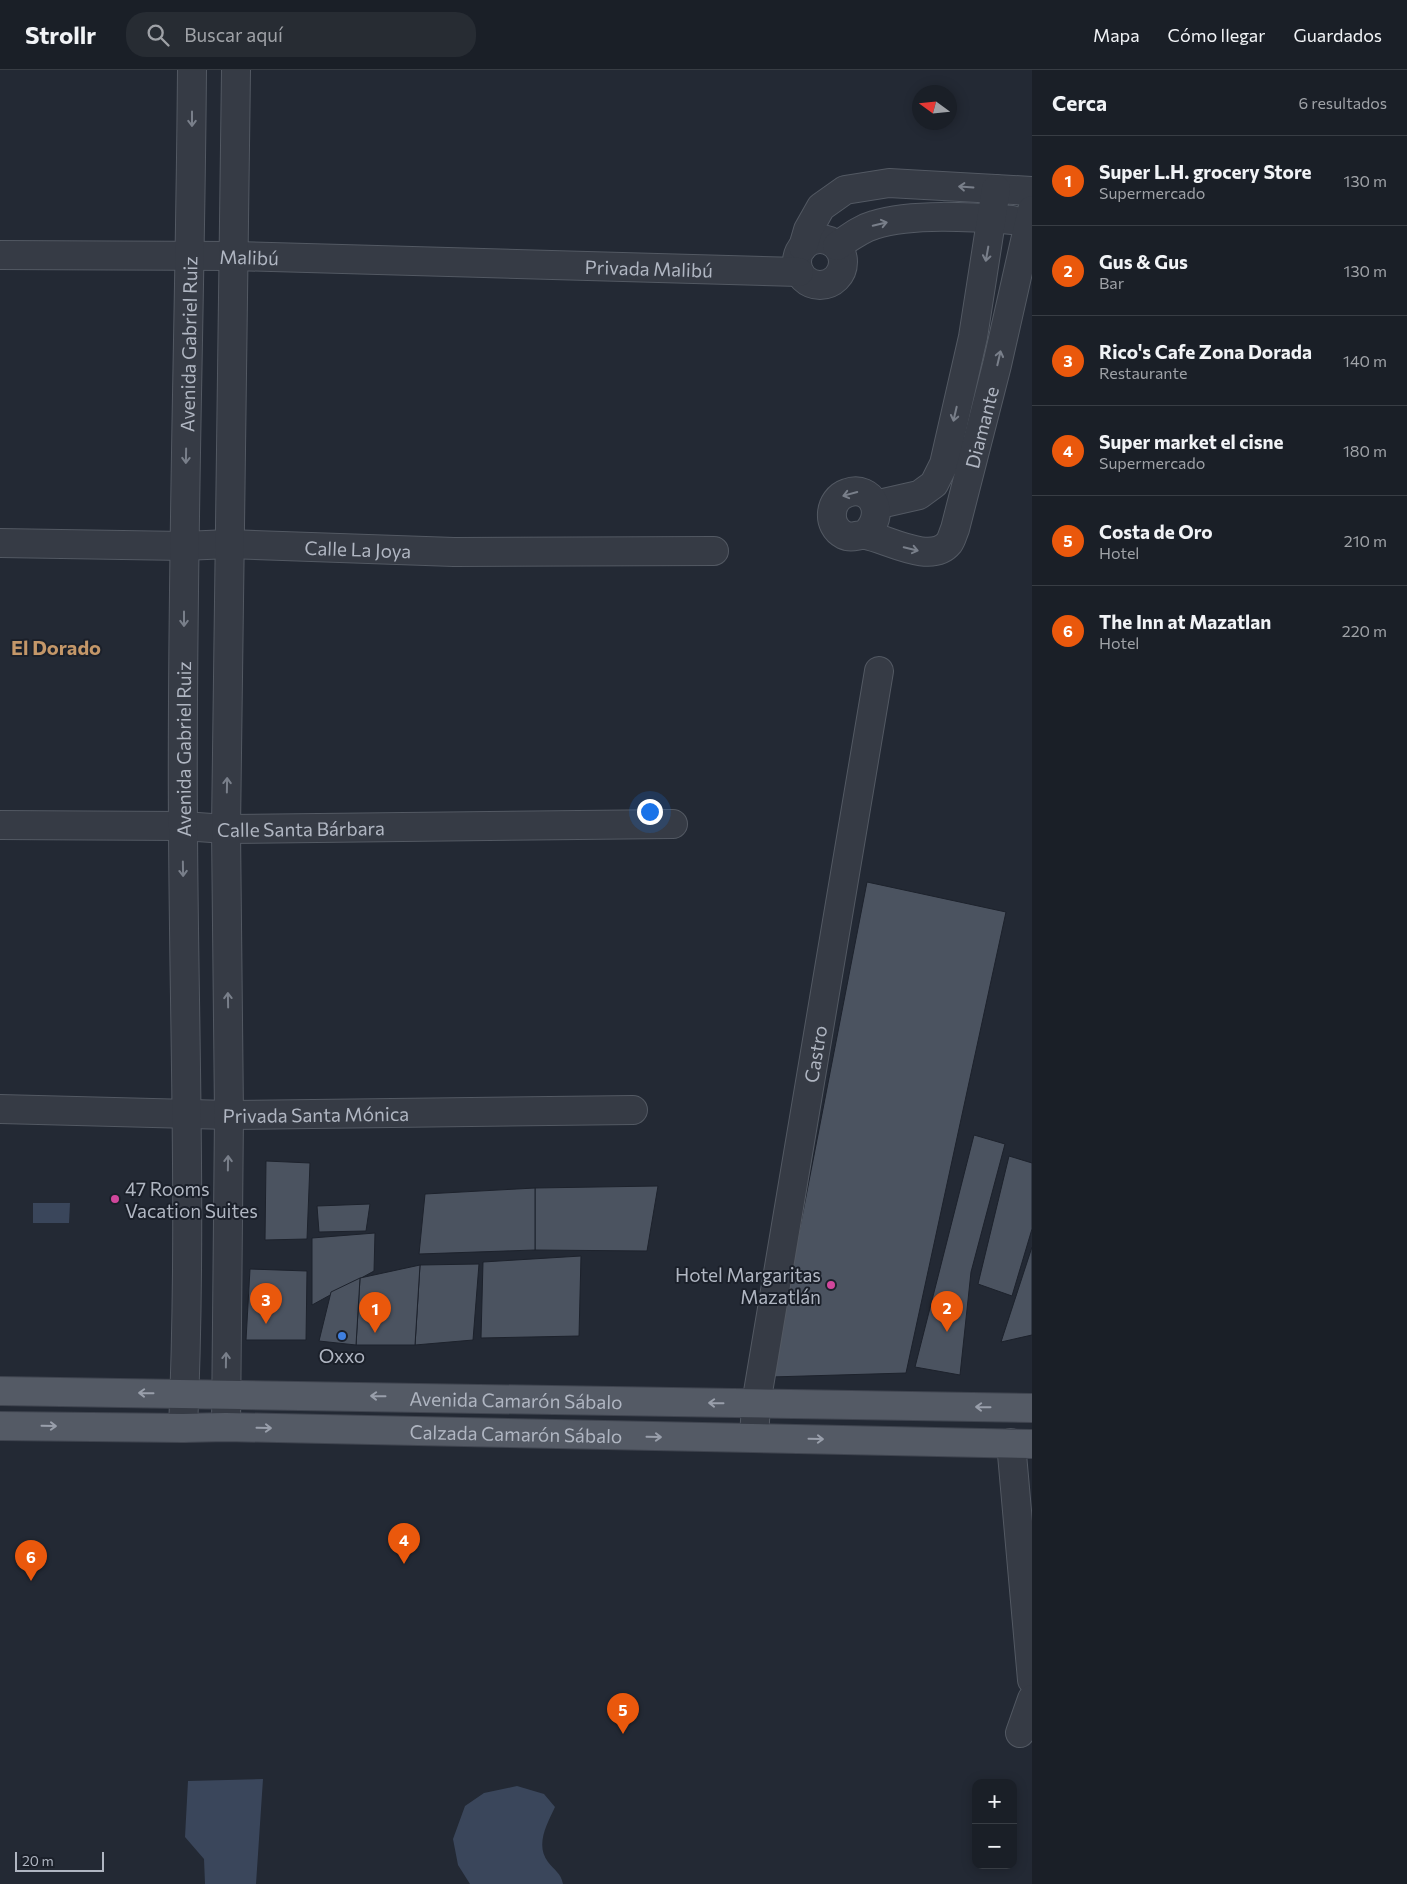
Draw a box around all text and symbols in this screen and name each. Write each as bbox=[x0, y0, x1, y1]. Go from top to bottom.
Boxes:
search box bbox=[126, 12, 476, 57]
text: Strollr bbox=[25, 20, 96, 49]
icon: search bbox=[144, 21, 172, 49]
text: Buscar aquí bbox=[184, 23, 283, 46]
text: Mapa bbox=[1093, 24, 1140, 46]
text: Cómo llegar bbox=[1168, 24, 1265, 46]
text: Guardados bbox=[1293, 24, 1382, 46]
north arrow bbox=[912, 85, 957, 130]
text: Cerca bbox=[1052, 90, 1107, 115]
text: 6 resultados bbox=[1299, 93, 1387, 112]
one-way arrow bbox=[187, 110, 197, 126]
text: Super L.H. grocery Store bbox=[1099, 160, 1312, 183]
text: 1 bbox=[1064, 171, 1072, 190]
text: 130 m bbox=[1344, 171, 1387, 190]
one-way arrow bbox=[958, 182, 974, 191]
text: Supermercado bbox=[1099, 183, 1205, 202]
one-way arrow bbox=[871, 219, 887, 228]
street label: Malibú bbox=[219, 244, 279, 269]
one-way arrow bbox=[981, 246, 991, 262]
text: Gus & Gus bbox=[1099, 250, 1188, 273]
street label: Privada Malibú bbox=[585, 254, 713, 281]
street label: Avenida Gabriel Ruiz bbox=[175, 256, 201, 432]
text: 2 bbox=[1063, 261, 1073, 280]
text: 130 m bbox=[1344, 261, 1387, 280]
text: Bar bbox=[1099, 273, 1124, 292]
text: Rico's Cafe Zona Dorada bbox=[1099, 340, 1312, 363]
one-way arrow bbox=[995, 350, 1004, 366]
text: 3 bbox=[1063, 351, 1073, 370]
text: 140 m bbox=[1343, 351, 1387, 370]
text: Restaurante bbox=[1099, 363, 1187, 382]
street label: Diamante bbox=[960, 384, 1003, 471]
one-way arrow bbox=[950, 405, 959, 421]
text: Super market el cisne bbox=[1099, 430, 1284, 453]
text: 4 bbox=[1063, 441, 1073, 460]
text: 180 m bbox=[1343, 441, 1387, 460]
one-way arrow bbox=[181, 448, 191, 464]
text: Supermercado bbox=[1099, 453, 1205, 472]
one-way arrow bbox=[842, 489, 858, 499]
text: Costa de Oro bbox=[1099, 520, 1213, 543]
text: 5 bbox=[1063, 531, 1073, 550]
text: 210 m bbox=[1344, 531, 1387, 550]
street label: Calle La Joya bbox=[304, 535, 412, 562]
text: Hotel bbox=[1099, 543, 1139, 562]
one-way arrow bbox=[903, 545, 919, 554]
one-way arrow bbox=[179, 610, 189, 626]
text: The Inn at Mazatlan bbox=[1099, 610, 1271, 633]
text: 6 bbox=[1063, 621, 1073, 640]
text: 220 m bbox=[1342, 621, 1387, 640]
text: Hotel bbox=[1099, 633, 1139, 652]
district label: El Dorado bbox=[11, 635, 101, 659]
street label: Avenida Gabriel Ruiz bbox=[171, 661, 195, 837]
one-way arrow bbox=[222, 778, 231, 794]
your location bbox=[637, 799, 663, 825]
street label: Calle Santa Bárbara bbox=[216, 816, 385, 841]
one-way arrow bbox=[179, 860, 188, 876]
one-way arrow bbox=[223, 993, 233, 1009]
street label: Castro bbox=[799, 1023, 831, 1084]
street label: Privada Santa Mónica bbox=[222, 1101, 409, 1127]
one-way arrow bbox=[223, 1155, 233, 1172]
place label: 47 Rooms Vacation Suites bbox=[125, 1177, 258, 1222]
marker: 47 Rooms Vacation Suites bbox=[109, 1193, 121, 1205]
place label: Hotel Margaritas Mazatlán bbox=[675, 1263, 821, 1308]
marker: Hotel Margaritas Mazatlán bbox=[825, 1279, 837, 1291]
pin: 3 bbox=[250, 1283, 282, 1324]
pin: 2 bbox=[931, 1291, 963, 1332]
pin: 1 bbox=[359, 1292, 391, 1333]
marker: Oxxo bbox=[336, 1330, 348, 1342]
place label: Oxxo bbox=[319, 1344, 365, 1367]
one-way arrow bbox=[221, 1353, 231, 1369]
street label: Avenida Camarón Sábalo bbox=[409, 1386, 623, 1413]
one-way arrow bbox=[138, 1388, 154, 1398]
one-way arrow bbox=[371, 1391, 387, 1401]
one-way arrow bbox=[708, 1398, 724, 1407]
one-way arrow bbox=[976, 1402, 992, 1412]
street label: Calzada Camarón Sábalo bbox=[409, 1419, 623, 1447]
one-way arrow bbox=[40, 1421, 56, 1431]
one-way arrow bbox=[255, 1423, 271, 1433]
one-way arrow bbox=[645, 1432, 661, 1441]
one-way arrow bbox=[808, 1435, 824, 1444]
pin: 4 bbox=[388, 1523, 420, 1564]
pin: 6 bbox=[15, 1540, 47, 1581]
pin: 5 bbox=[607, 1693, 639, 1734]
map controls bbox=[972, 1779, 1017, 1869]
button: + bbox=[972, 1779, 1017, 1824]
button: − bbox=[972, 1824, 1017, 1869]
scale bar bbox=[15, 1849, 104, 1872]
text: 20 m bbox=[22, 1852, 54, 1869]

